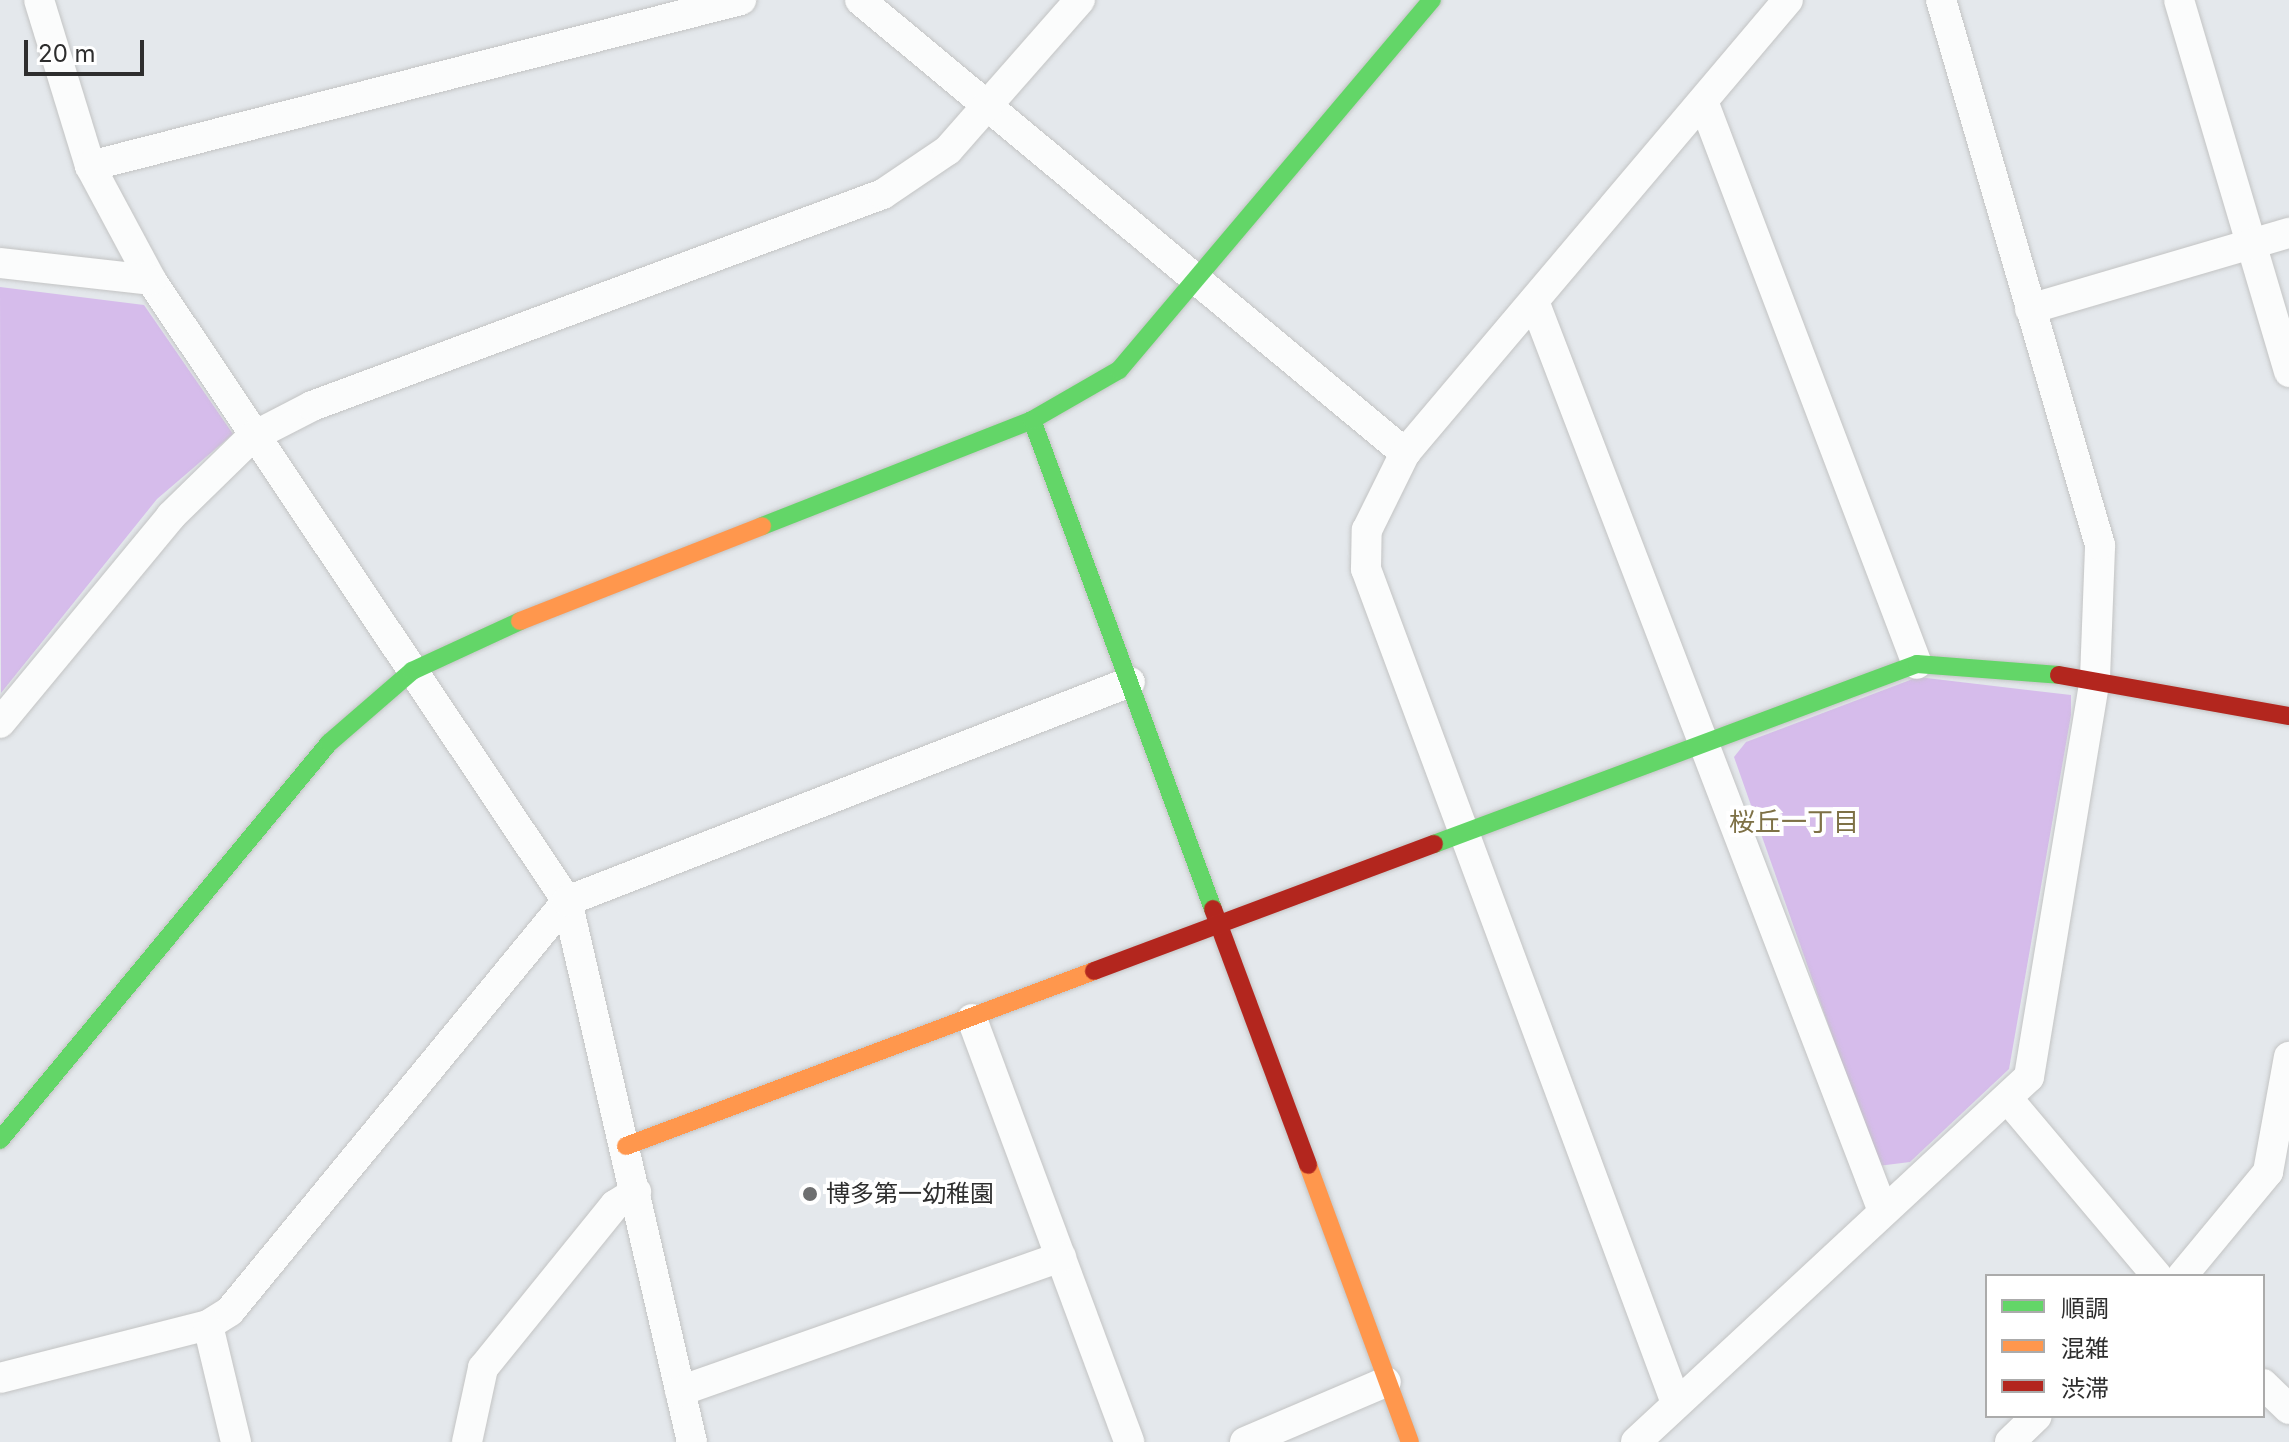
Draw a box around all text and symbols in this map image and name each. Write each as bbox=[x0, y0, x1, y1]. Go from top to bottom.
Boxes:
scale bar bbox=[28, 24, 148, 74]
text: 20 m bbox=[38, 39, 96, 68]
district label: 桜丘一丁目 bbox=[1729, 806, 1859, 838]
place label: 博多第一幼稚園 bbox=[826, 1180, 994, 1208]
marker: 博多第一幼稚園 bbox=[801, 1185, 819, 1203]
legend bbox=[1985, 1274, 2265, 1418]
text: 順調 bbox=[2061, 1294, 2109, 1323]
text: 混雑 bbox=[2061, 1334, 2109, 1363]
text: 渋滞 bbox=[2061, 1374, 2109, 1403]

